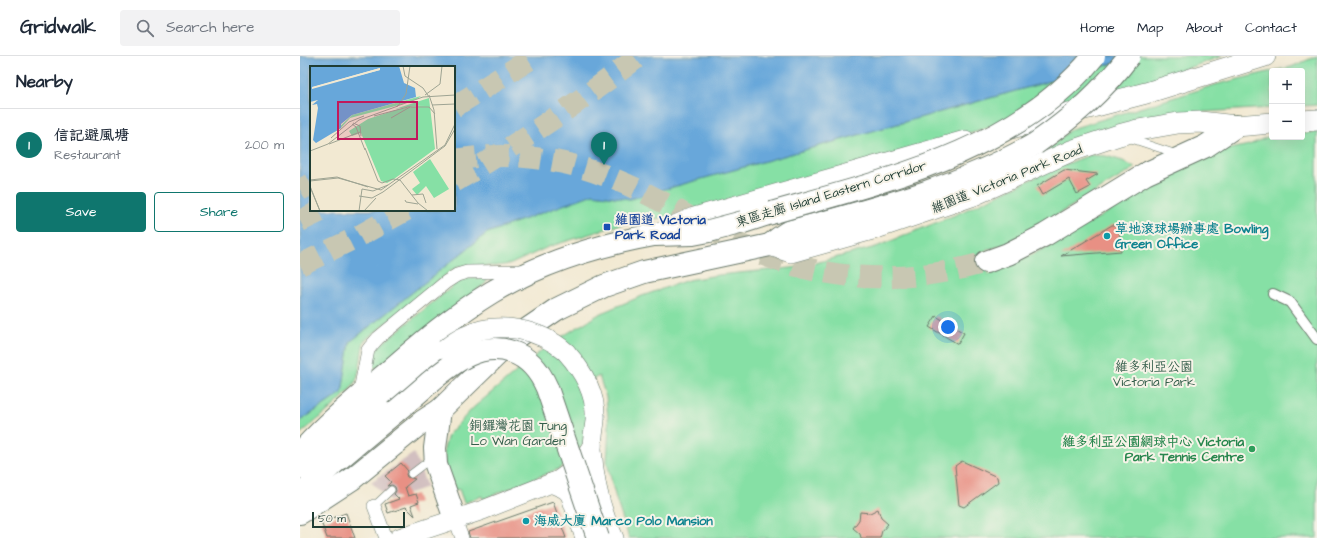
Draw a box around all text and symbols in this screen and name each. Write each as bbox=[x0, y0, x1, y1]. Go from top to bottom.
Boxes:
search box bbox=[120, 10, 400, 46]
text: Gridwalk bbox=[20, 14, 96, 41]
icon: search bbox=[134, 17, 156, 39]
text: Search here bbox=[166, 17, 254, 38]
text: Home bbox=[1080, 18, 1115, 38]
text: Map bbox=[1137, 18, 1163, 38]
text: About bbox=[1185, 18, 1223, 38]
text: Contact bbox=[1245, 18, 1297, 38]
inset map bbox=[310, 66, 455, 211]
map controls bbox=[1269, 68, 1305, 140]
button: + bbox=[1269, 68, 1305, 104]
text: Nearby bbox=[16, 70, 73, 94]
button: − bbox=[1269, 104, 1305, 140]
text: 信記避風塘 bbox=[54, 125, 129, 146]
pin: 1 bbox=[591, 132, 617, 165]
text: 1 bbox=[28, 136, 30, 154]
text: 200 m bbox=[245, 136, 284, 154]
street label: 維園道 Victoria Park Road bbox=[929, 140, 1085, 218]
text: Restaurant bbox=[54, 146, 121, 164]
street label: 東區走廊 Island Eastern Corridor bbox=[733, 156, 929, 232]
button: Save bbox=[16, 192, 146, 232]
button: Share bbox=[154, 192, 284, 232]
place label: 維園道 Victoria Park Road bbox=[615, 211, 706, 244]
place label: 草地滾球場辦事處 Bowling Green Office bbox=[1115, 220, 1269, 253]
marker: 維園道 Victoria Park Road bbox=[602, 222, 612, 232]
marker: 草地滾球場辦事處 Bowling Green Office bbox=[1102, 231, 1112, 241]
your location bbox=[938, 317, 958, 337]
park label: 維多利亞公園 Victoria Park bbox=[1113, 358, 1195, 391]
park label: 銅鑼灣花園 Tung Lo Wan Garden bbox=[469, 417, 567, 450]
place label: 維多利亞公園網球中心 Victoria Park Tennis Centre bbox=[1062, 433, 1244, 466]
marker: 維多利亞公園網球中心 Victoria Park Tennis Centre bbox=[1247, 444, 1257, 454]
scale bar bbox=[312, 510, 405, 529]
text: 50 m bbox=[318, 511, 346, 526]
place label: 海威大廈 Marco Polo Mansion bbox=[534, 512, 713, 530]
marker: 海威大廈 Marco Polo Mansion bbox=[521, 516, 531, 526]

